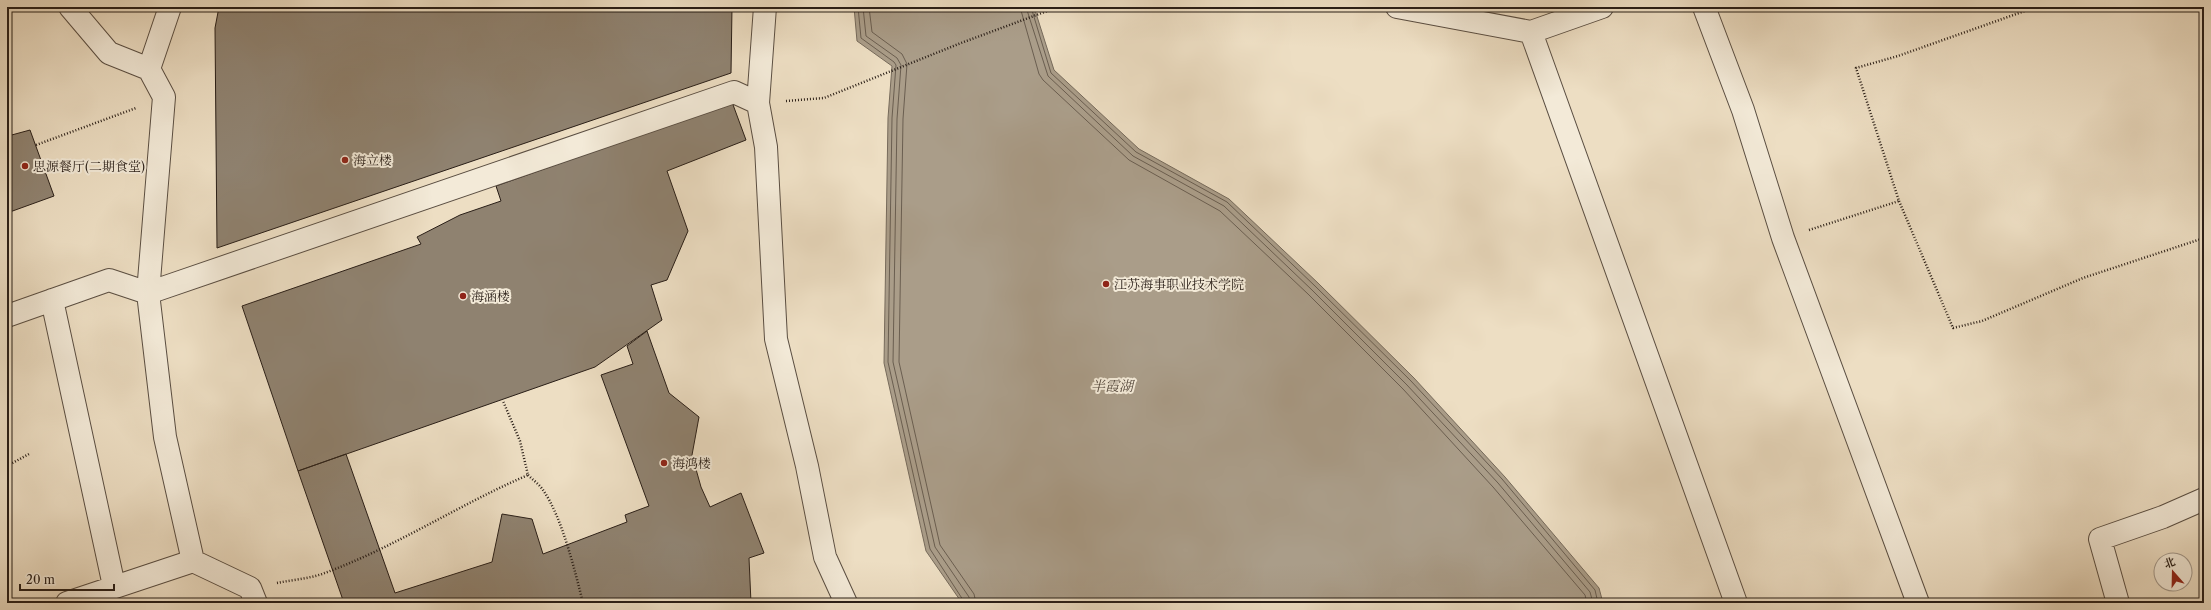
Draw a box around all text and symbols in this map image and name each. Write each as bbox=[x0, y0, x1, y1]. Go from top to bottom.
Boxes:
place label: 海立楼 bbox=[353, 152, 392, 168]
marker: 海立楼 bbox=[340, 155, 350, 165]
place label: 思源餐厅(二期食堂) bbox=[33, 158, 145, 174]
marker: 思源餐厅(二期食堂) bbox=[20, 161, 30, 171]
place label: 江苏海事职业技术学院 bbox=[1114, 276, 1244, 292]
marker: 江苏海事职业技术学院 bbox=[1101, 279, 1111, 289]
place label: 海涵楼 bbox=[471, 288, 510, 304]
marker: 海涵楼 bbox=[458, 291, 468, 301]
water label: 半霞湖 bbox=[1091, 377, 1136, 395]
place label: 海鸿楼 bbox=[672, 455, 711, 471]
marker: 海鸿楼 bbox=[659, 458, 669, 468]
north arrow bbox=[2153, 552, 2193, 592]
text: 北 bbox=[2162, 554, 2177, 571]
scale bar bbox=[20, 566, 114, 592]
text: 20 m bbox=[26, 572, 55, 587]

